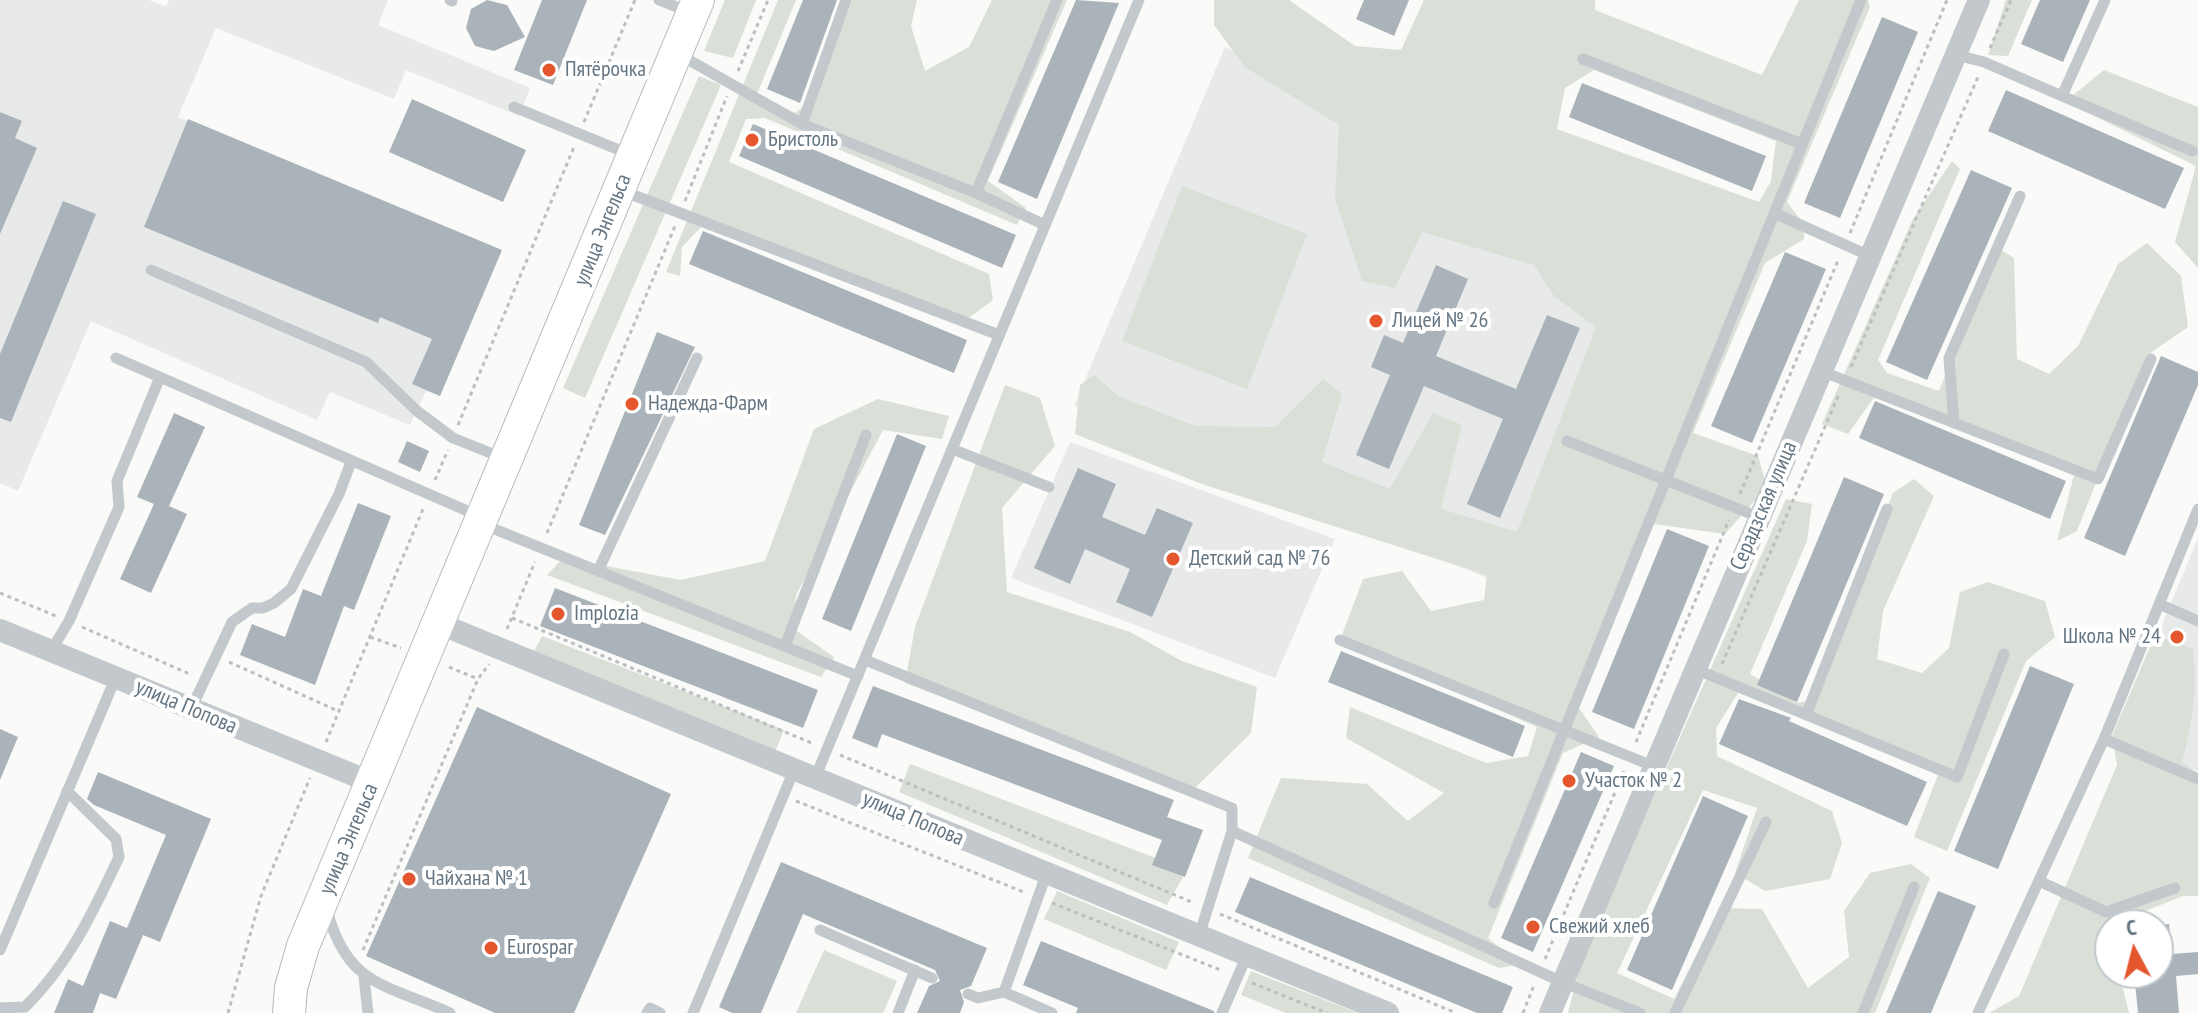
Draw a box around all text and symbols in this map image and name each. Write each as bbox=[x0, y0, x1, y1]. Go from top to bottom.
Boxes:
place label: Пятёрочка bbox=[565, 57, 646, 83]
marker: Пятёрочка bbox=[540, 61, 558, 79]
place label: Бристоль bbox=[768, 127, 838, 153]
marker: Бристоль bbox=[743, 131, 761, 149]
street label: улица Энгельса bbox=[569, 170, 637, 290]
place label: Лицей № 26 bbox=[1392, 308, 1488, 334]
marker: Лицей № 26 bbox=[1367, 312, 1385, 330]
place label: Надежда-Фарм bbox=[648, 391, 768, 417]
marker: Надежда-Фарм bbox=[623, 395, 641, 413]
street label: Серадзская улица bbox=[1725, 437, 1803, 575]
place label: Детский сад № 76 bbox=[1189, 546, 1330, 572]
marker: Детский сад № 76 bbox=[1164, 550, 1182, 568]
place label: Implozia bbox=[574, 601, 639, 627]
marker: Implozia bbox=[549, 605, 567, 623]
place label: Школа № 24 bbox=[2063, 624, 2161, 650]
marker: Школа № 24 bbox=[2168, 628, 2186, 646]
street label: улица Попова bbox=[131, 674, 241, 740]
place label: Участок № 2 bbox=[1585, 768, 1682, 794]
marker: Участок № 2 bbox=[1560, 772, 1578, 790]
street label: улица Энгельса bbox=[314, 779, 384, 899]
street label: улица Попова bbox=[858, 786, 968, 852]
place label: Чайхана № 1 bbox=[425, 866, 528, 892]
marker: Чайхана № 1 bbox=[400, 870, 418, 888]
north arrow bbox=[2094, 909, 2174, 989]
text: С bbox=[2125, 913, 2138, 942]
place label: Свежий хлеб bbox=[1549, 914, 1650, 940]
marker: Свежий хлеб bbox=[1524, 918, 1542, 936]
place label: Eurospar bbox=[507, 935, 573, 961]
marker: Eurospar bbox=[482, 939, 500, 957]

